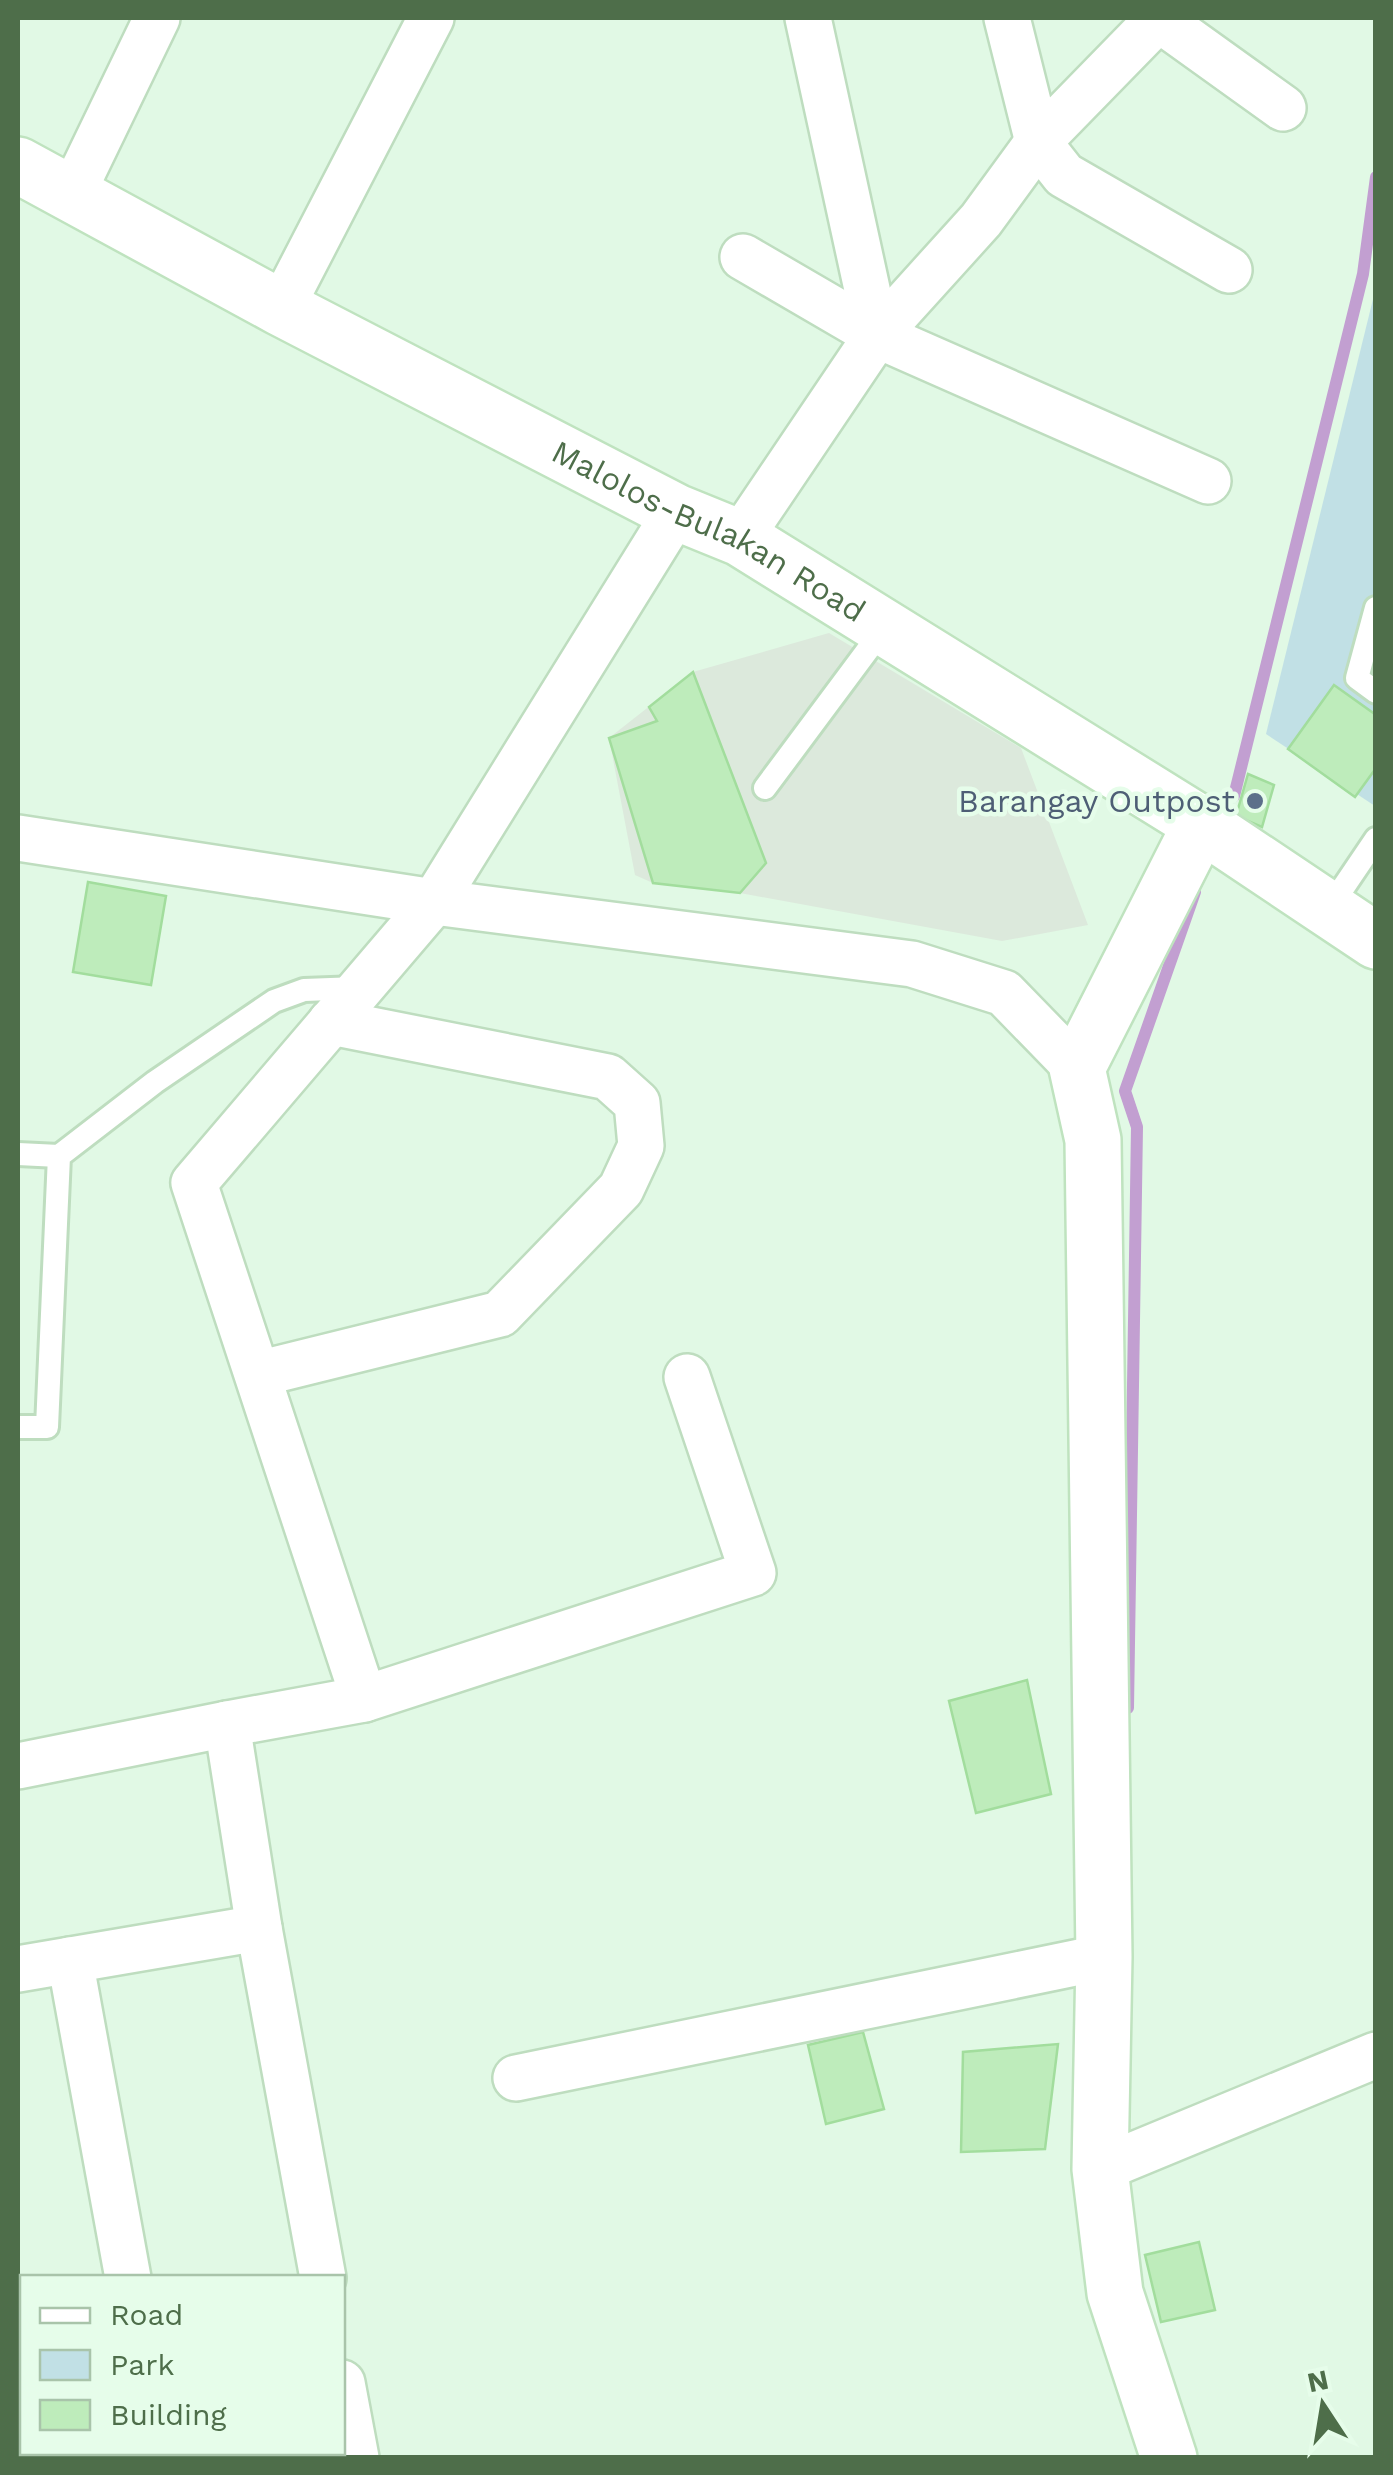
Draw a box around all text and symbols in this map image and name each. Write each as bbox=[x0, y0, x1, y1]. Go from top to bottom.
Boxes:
street label: Malolos-Bulakan Road bbox=[546, 432, 872, 630]
place label: Barangay Outpost bbox=[958, 782, 1235, 820]
marker: Barangay Outpost bbox=[1244, 790, 1266, 812]
legend bbox=[20, 2275, 345, 2455]
text: Road bbox=[110, 2297, 183, 2332]
text: Park bbox=[110, 2347, 175, 2382]
north arrow bbox=[1273, 2355, 1373, 2455]
text: N bbox=[1304, 2363, 1331, 2399]
text: Building bbox=[110, 2397, 227, 2432]

